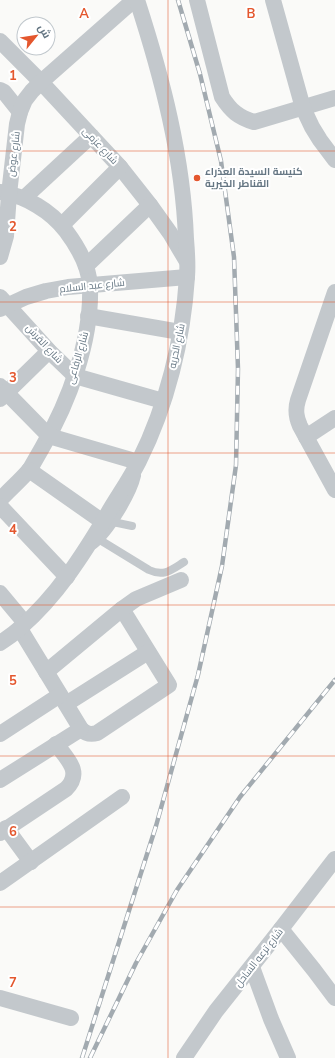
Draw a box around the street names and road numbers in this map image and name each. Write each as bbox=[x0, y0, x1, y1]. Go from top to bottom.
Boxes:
street label: شارع عزمى bbox=[79, 124, 121, 168]
street label: شارع عوض bbox=[4, 131, 24, 177]
street label: شارع عبد السلام bbox=[59, 276, 125, 296]
street label: شارع القرش bbox=[22, 321, 66, 367]
street label: شارع الحريه bbox=[165, 322, 189, 370]
street label: شارع الرفاعى bbox=[64, 330, 92, 386]
street label: شارع ترعه الساحل bbox=[231, 926, 287, 990]

